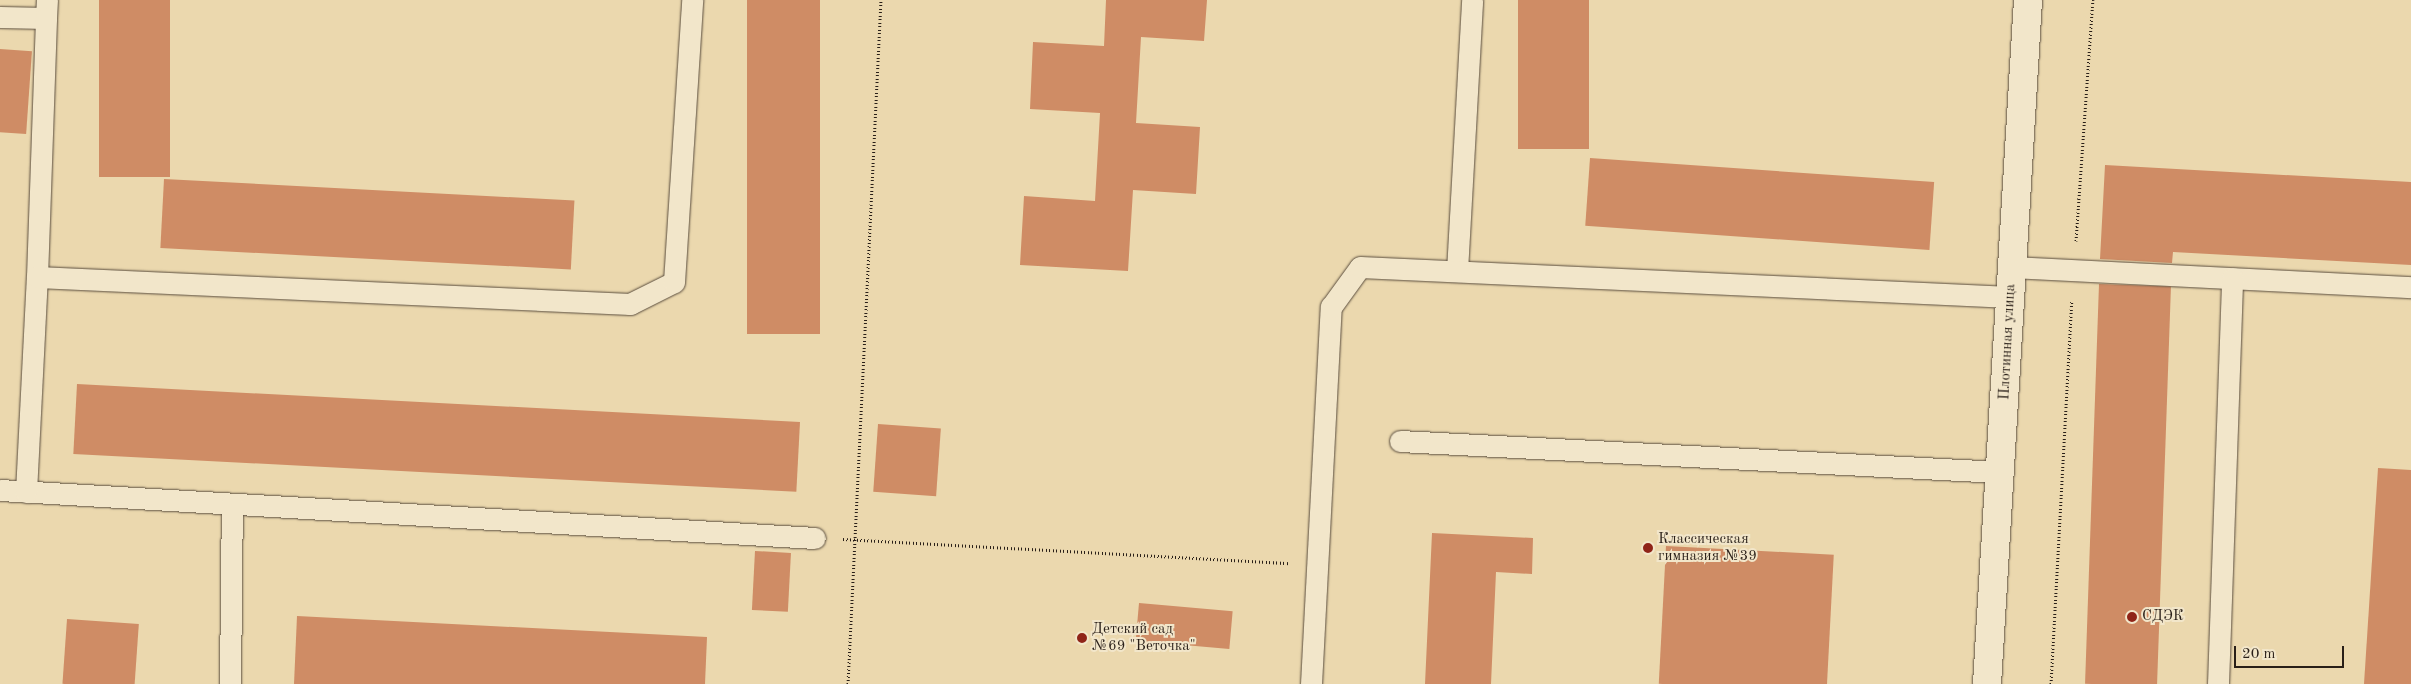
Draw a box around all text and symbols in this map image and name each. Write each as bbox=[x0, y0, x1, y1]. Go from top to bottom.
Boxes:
street label: Плотинная улица bbox=[1996, 284, 2020, 400]
place label: Классическая гимназия №39 bbox=[1658, 530, 1757, 565]
marker: Классическая гимназия №39 bbox=[1642, 542, 1654, 554]
place label: СДЭК bbox=[2142, 608, 2184, 626]
marker: СДЭК bbox=[2126, 611, 2138, 623]
place label: Детский сад №69 "Веточка" bbox=[1092, 620, 1196, 655]
marker: Детский сад №69 "Веточка" bbox=[1076, 632, 1088, 644]
scale bar bbox=[2236, 636, 2346, 668]
text: 20 m bbox=[2242, 647, 2276, 662]

